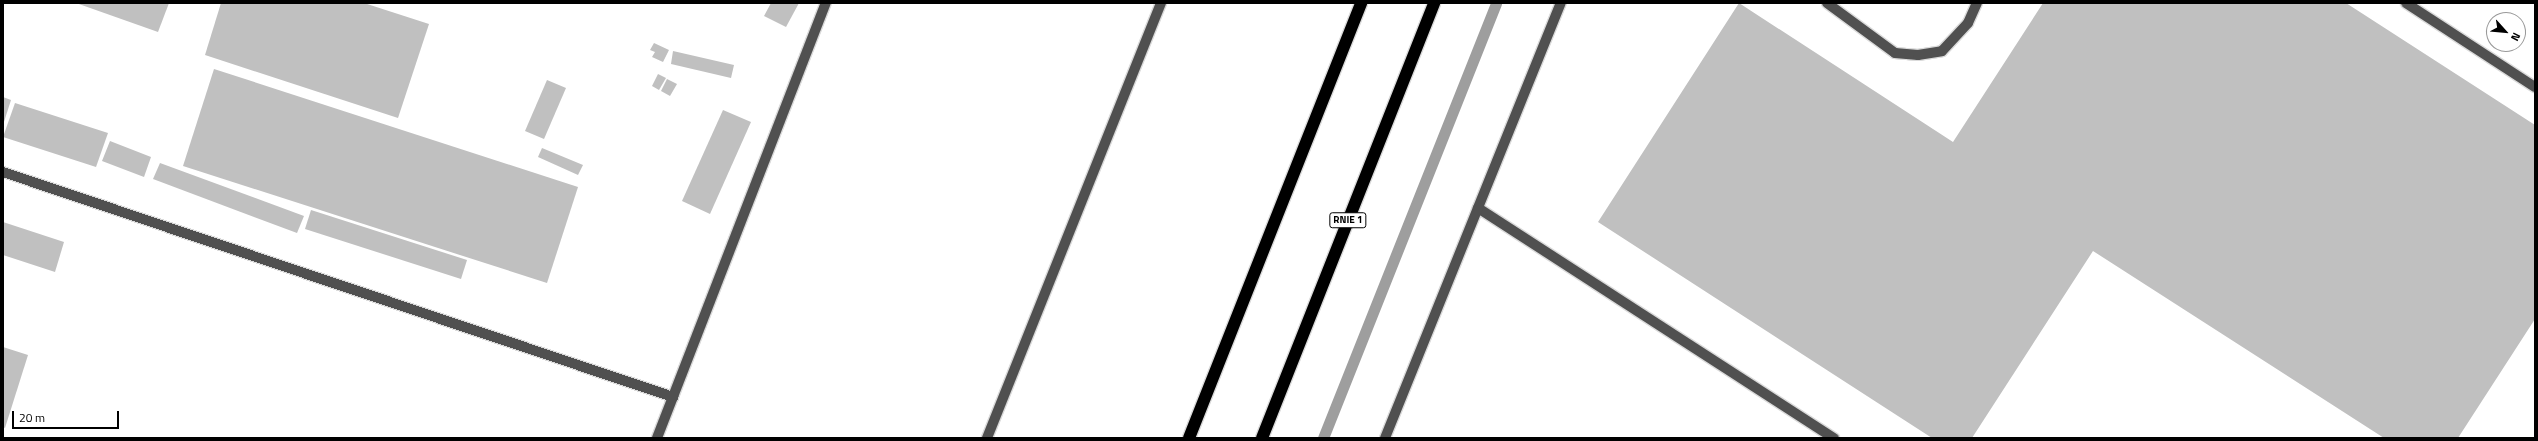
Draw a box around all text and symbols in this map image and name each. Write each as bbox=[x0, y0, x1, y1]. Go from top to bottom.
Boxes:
north arrow bbox=[2486, 12, 2526, 52]
text: N bbox=[2507, 30, 2525, 44]
road number: RNIE 1 bbox=[1329, 212, 1367, 228]
scale bar bbox=[14, 403, 121, 429]
text: 20 m bbox=[19, 408, 45, 427]

